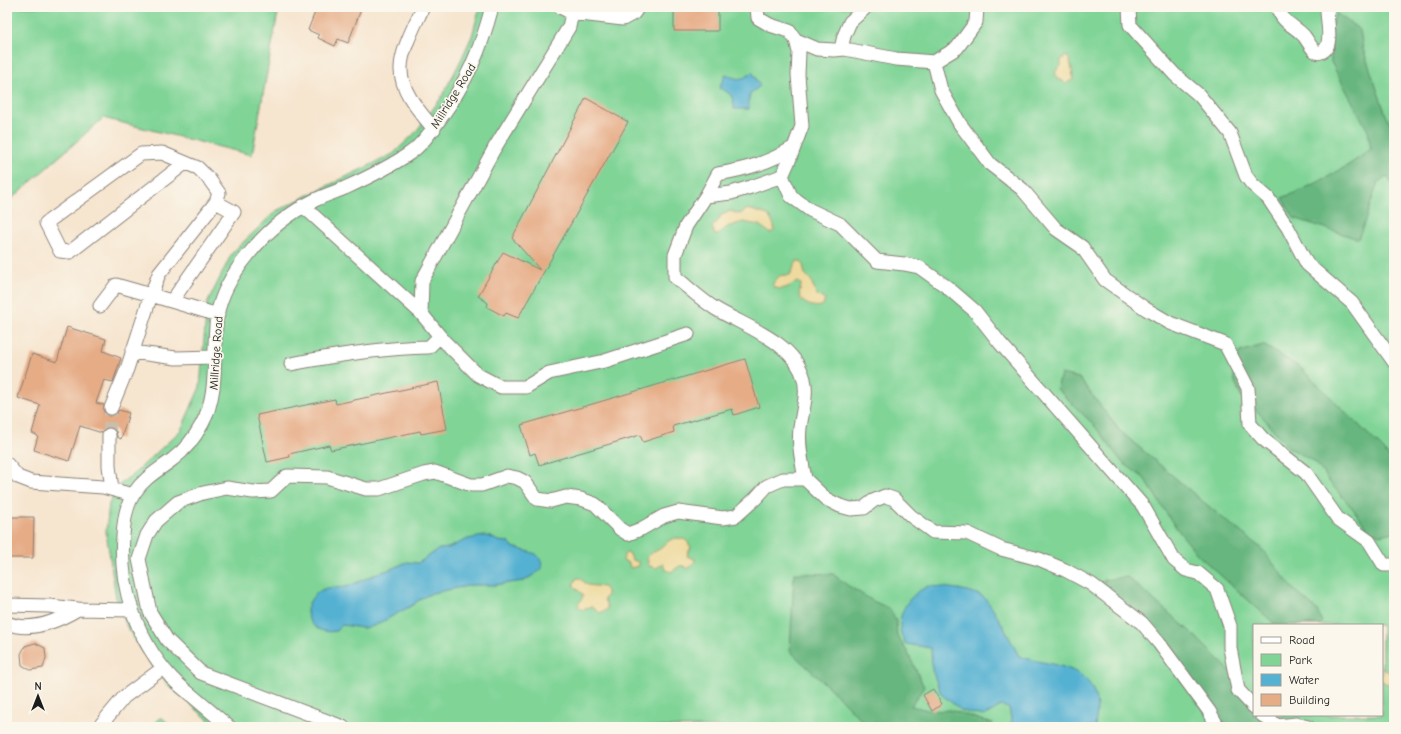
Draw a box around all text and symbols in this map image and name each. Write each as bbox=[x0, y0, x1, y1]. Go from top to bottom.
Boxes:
street label: Millridge Road bbox=[427, 61, 479, 131]
street label: Millridge Road bbox=[206, 316, 226, 390]
legend bbox=[1253, 624, 1383, 716]
text: Road bbox=[1289, 633, 1315, 647]
text: Park bbox=[1289, 653, 1312, 667]
text: Water bbox=[1289, 673, 1319, 687]
north arrow bbox=[18, 676, 58, 716]
text: N bbox=[34, 680, 42, 693]
text: Building bbox=[1289, 693, 1330, 707]

